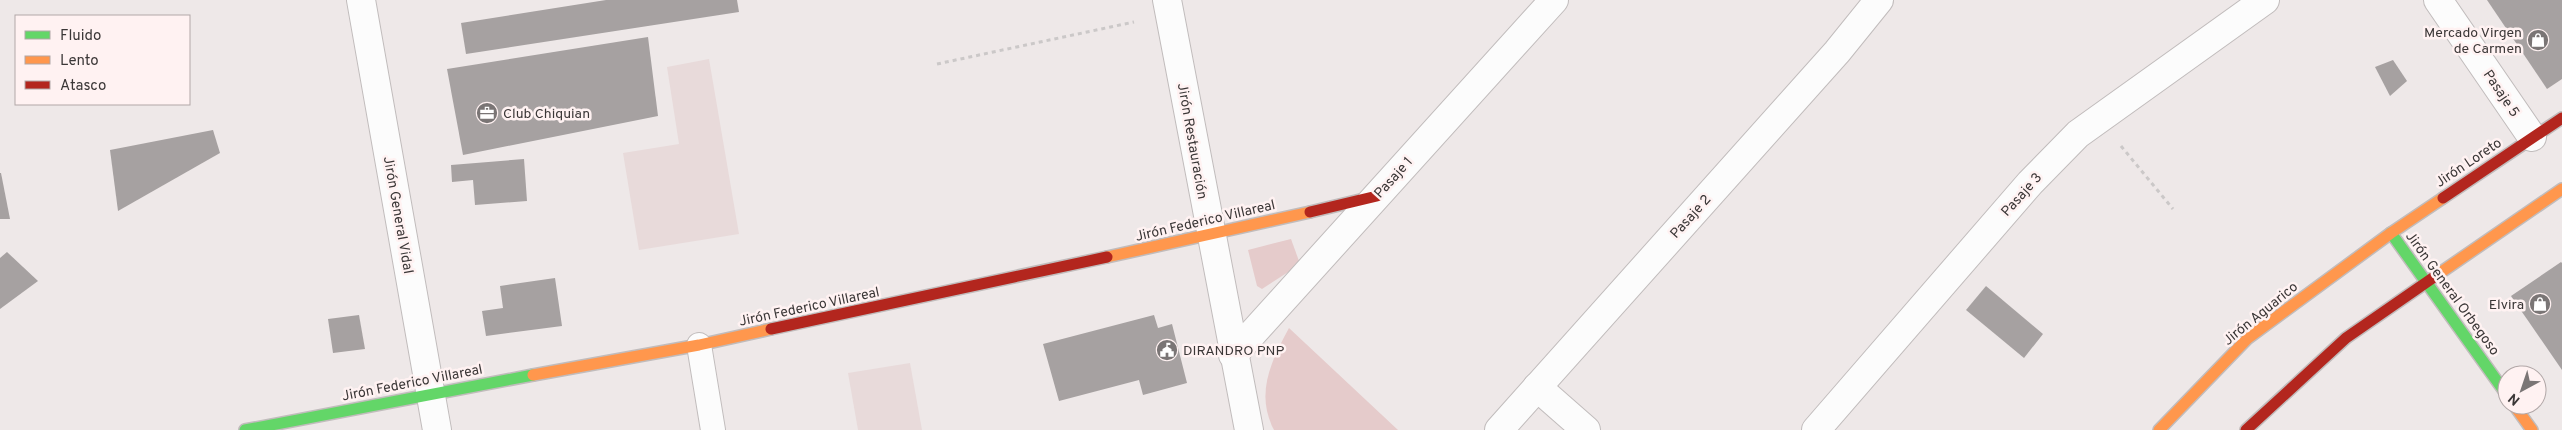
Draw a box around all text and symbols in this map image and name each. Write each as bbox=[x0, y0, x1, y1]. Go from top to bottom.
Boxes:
legend bbox=[15, 15, 190, 105]
place label: Mercado Virgen de Carmen bbox=[2424, 25, 2522, 58]
text: Fluido bbox=[60, 27, 101, 46]
shop icon: Mercado Virgen de Carmen bbox=[2526, 28, 2550, 52]
text: Lento bbox=[60, 52, 99, 71]
street label: Pasaje 5 bbox=[2479, 67, 2523, 121]
text: Atasco bbox=[60, 77, 106, 96]
street label: Jirón Restauración bbox=[1173, 82, 1210, 201]
office icon: Club Chiquian bbox=[475, 101, 499, 125]
place label: Club Chiquian bbox=[503, 106, 590, 123]
street label: Jirón Loreto bbox=[2432, 135, 2505, 192]
street label: Pasaje 1 bbox=[1371, 154, 1417, 202]
street label: Jirón General Vidal bbox=[379, 155, 416, 275]
street label: Pasaje 3 bbox=[1998, 170, 2046, 220]
street label: Pasaje 2 bbox=[1667, 192, 1715, 242]
street label: Jirón Federico Villareal bbox=[1134, 197, 1277, 246]
street label: Jirón General Orbegoso bbox=[2401, 229, 2503, 359]
street label: Jirón Aguarico bbox=[2220, 279, 2302, 350]
street label: Jirón Federico Villareal bbox=[738, 284, 881, 331]
shop icon: Elvira bbox=[2528, 292, 2552, 316]
place label: Elvira bbox=[2489, 297, 2524, 314]
public building icon: DIRANDRO PNP bbox=[1155, 338, 1179, 362]
place label: DIRANDRO PNP bbox=[1183, 343, 1284, 360]
street label: Jirón Federico Villareal bbox=[340, 361, 484, 405]
north arrow bbox=[2497, 365, 2547, 415]
text: N bbox=[2505, 389, 2524, 409]

